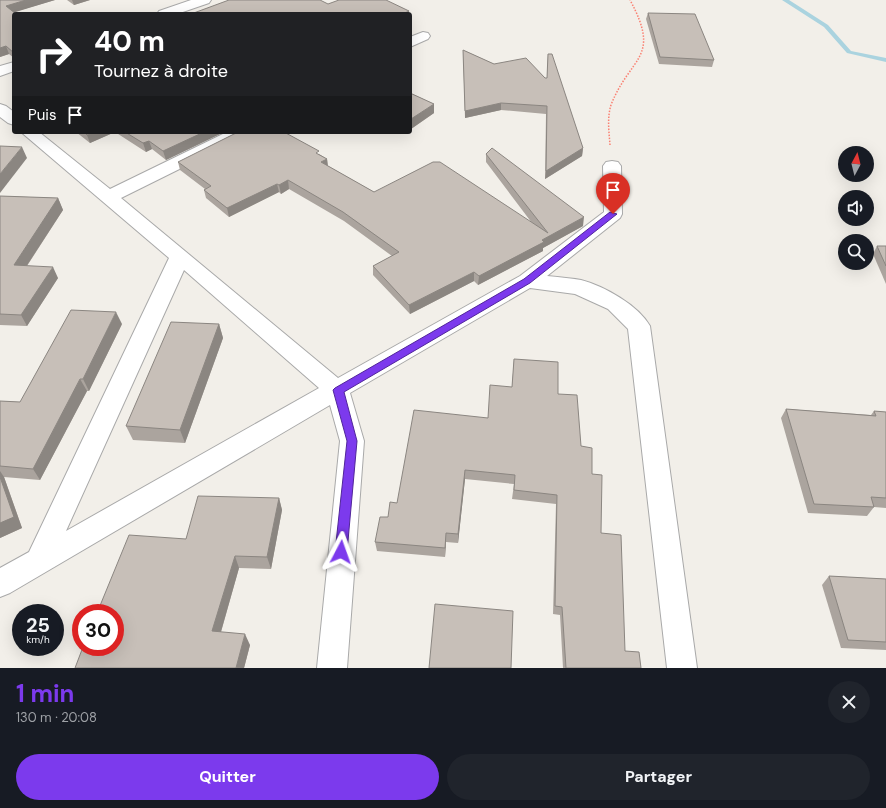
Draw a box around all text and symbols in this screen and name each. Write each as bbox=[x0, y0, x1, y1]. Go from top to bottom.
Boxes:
text: 40 m bbox=[94, 23, 165, 60]
icon: right bbox=[28, 28, 80, 80]
text: Tournez à droite bbox=[94, 59, 228, 83]
icon: arrive bbox=[64, 104, 86, 126]
text: Puis bbox=[28, 105, 56, 125]
north arrow bbox=[838, 146, 874, 182]
map controls bbox=[838, 146, 874, 270]
pin bbox=[596, 173, 630, 214]
icon: arrive bbox=[602, 179, 624, 201]
button: sound bbox=[838, 190, 874, 226]
button: search bbox=[838, 234, 874, 270]
position arrow bbox=[320, 531, 362, 573]
speed limit sign: 30 bbox=[72, 604, 124, 656]
text: 25 bbox=[26, 612, 50, 638]
text: km/h bbox=[26, 633, 50, 646]
text: 1 min bbox=[16, 678, 74, 709]
button: close bbox=[828, 681, 870, 723]
text: 130 m · 20:08 bbox=[16, 709, 97, 726]
button: Quitter bbox=[16, 754, 439, 800]
button: Partager bbox=[447, 754, 870, 800]

